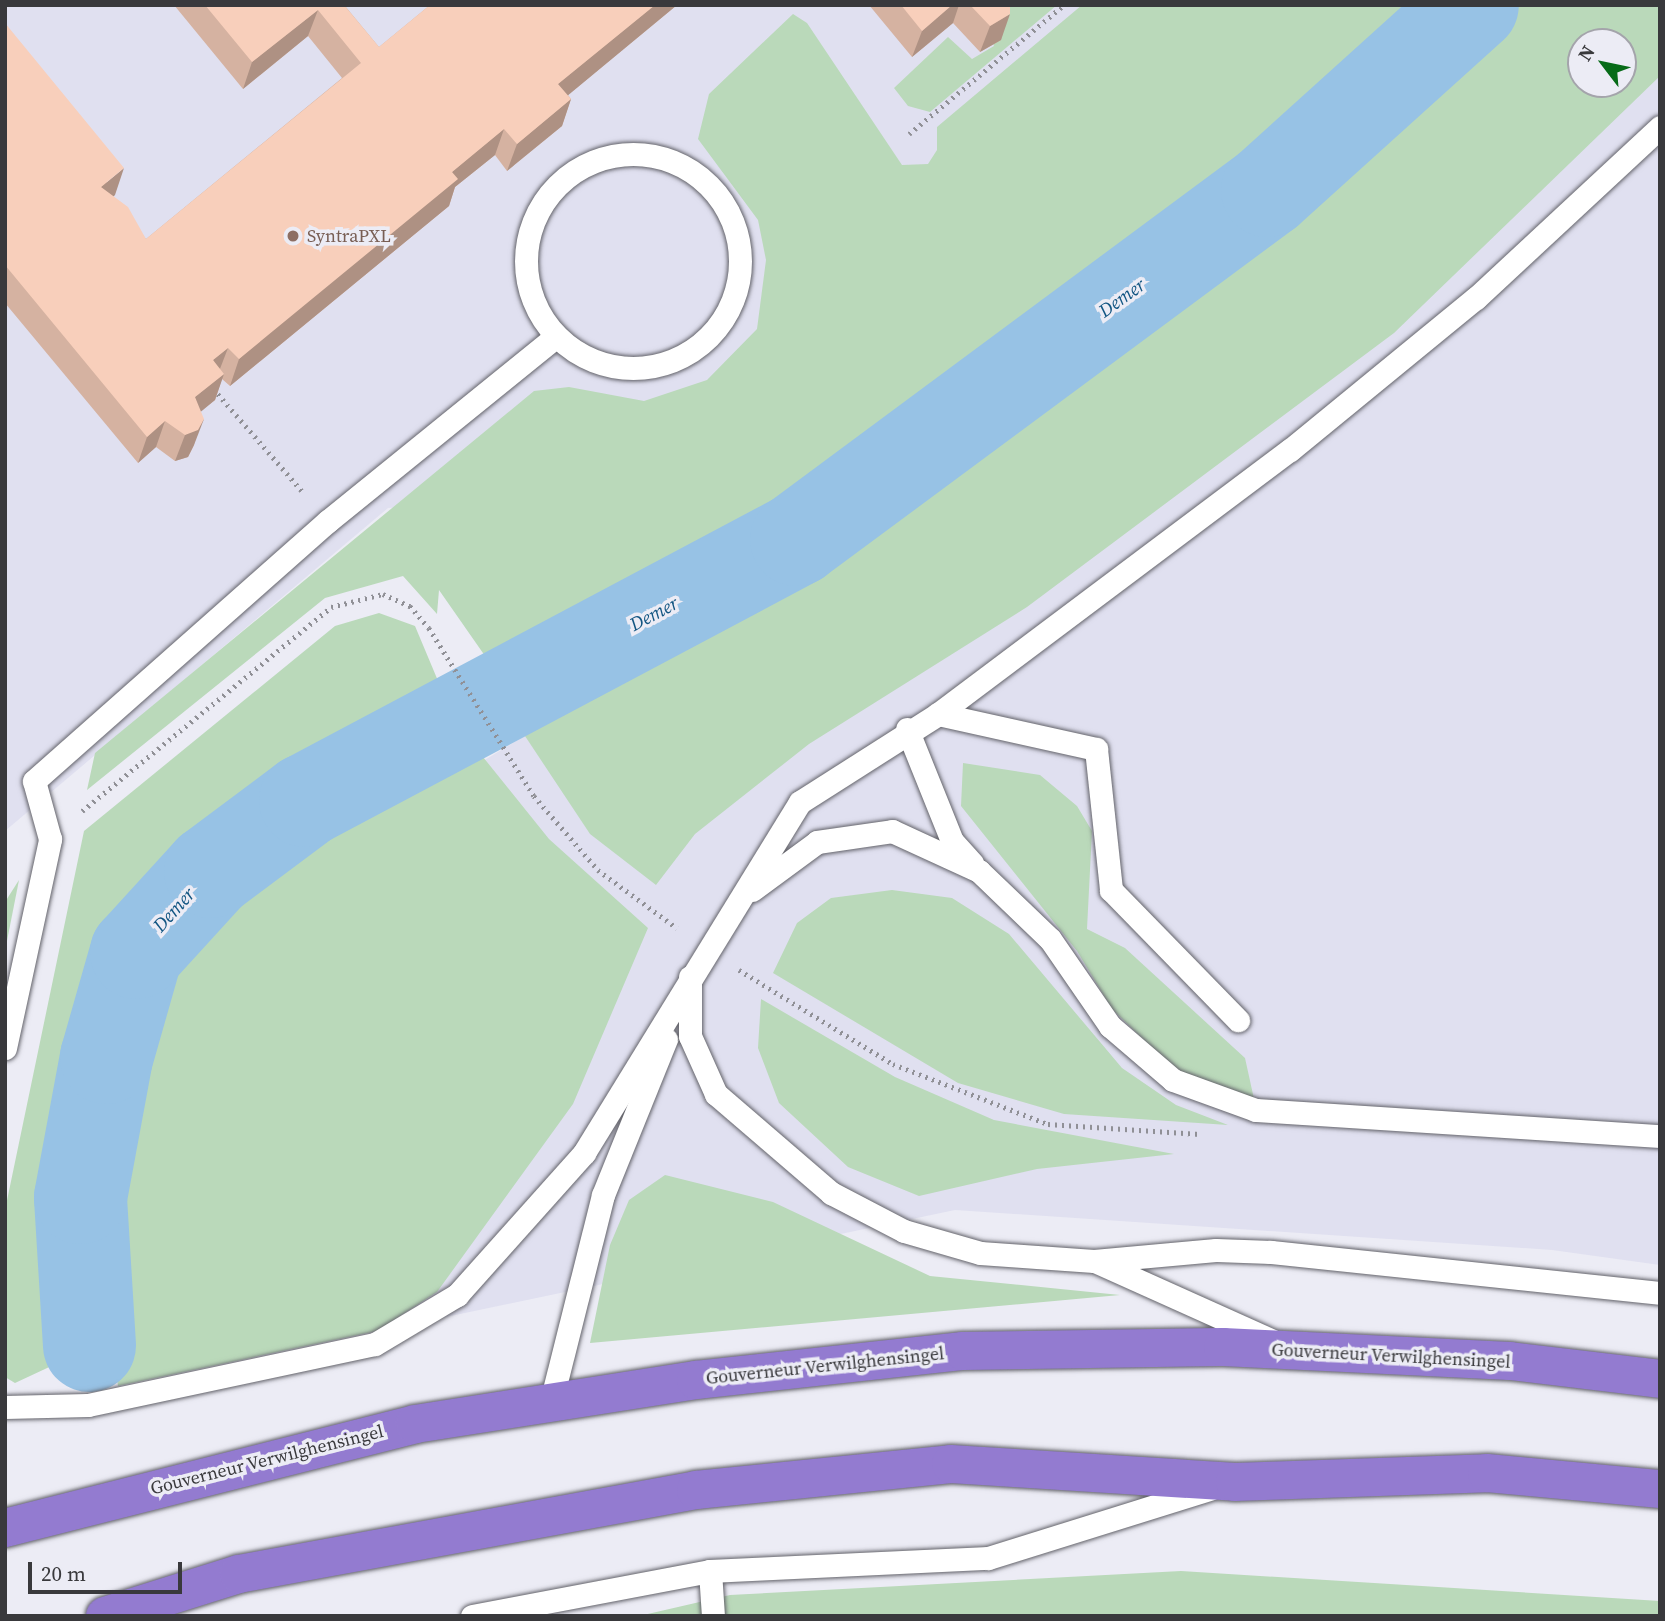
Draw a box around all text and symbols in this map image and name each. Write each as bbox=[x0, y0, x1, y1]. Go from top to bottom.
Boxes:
north arrow bbox=[1567, 28, 1637, 98]
text: N bbox=[1571, 40, 1601, 66]
place label: SyntraPXL bbox=[307, 225, 391, 247]
marker: SyntraPXL bbox=[285, 228, 301, 244]
water label: Demer bbox=[1094, 274, 1150, 322]
water label: Demer bbox=[626, 592, 682, 636]
water label: Demer bbox=[148, 883, 200, 937]
street label: Gouverneur Verwilghensingel bbox=[1271, 1339, 1511, 1373]
street label: Gouverneur Verwilghensingel bbox=[705, 1343, 945, 1389]
street label: Gouverneur Verwilghensingel bbox=[148, 1421, 386, 1499]
scale bar bbox=[32, 1548, 186, 1592]
text: 20 m bbox=[41, 1559, 86, 1588]

